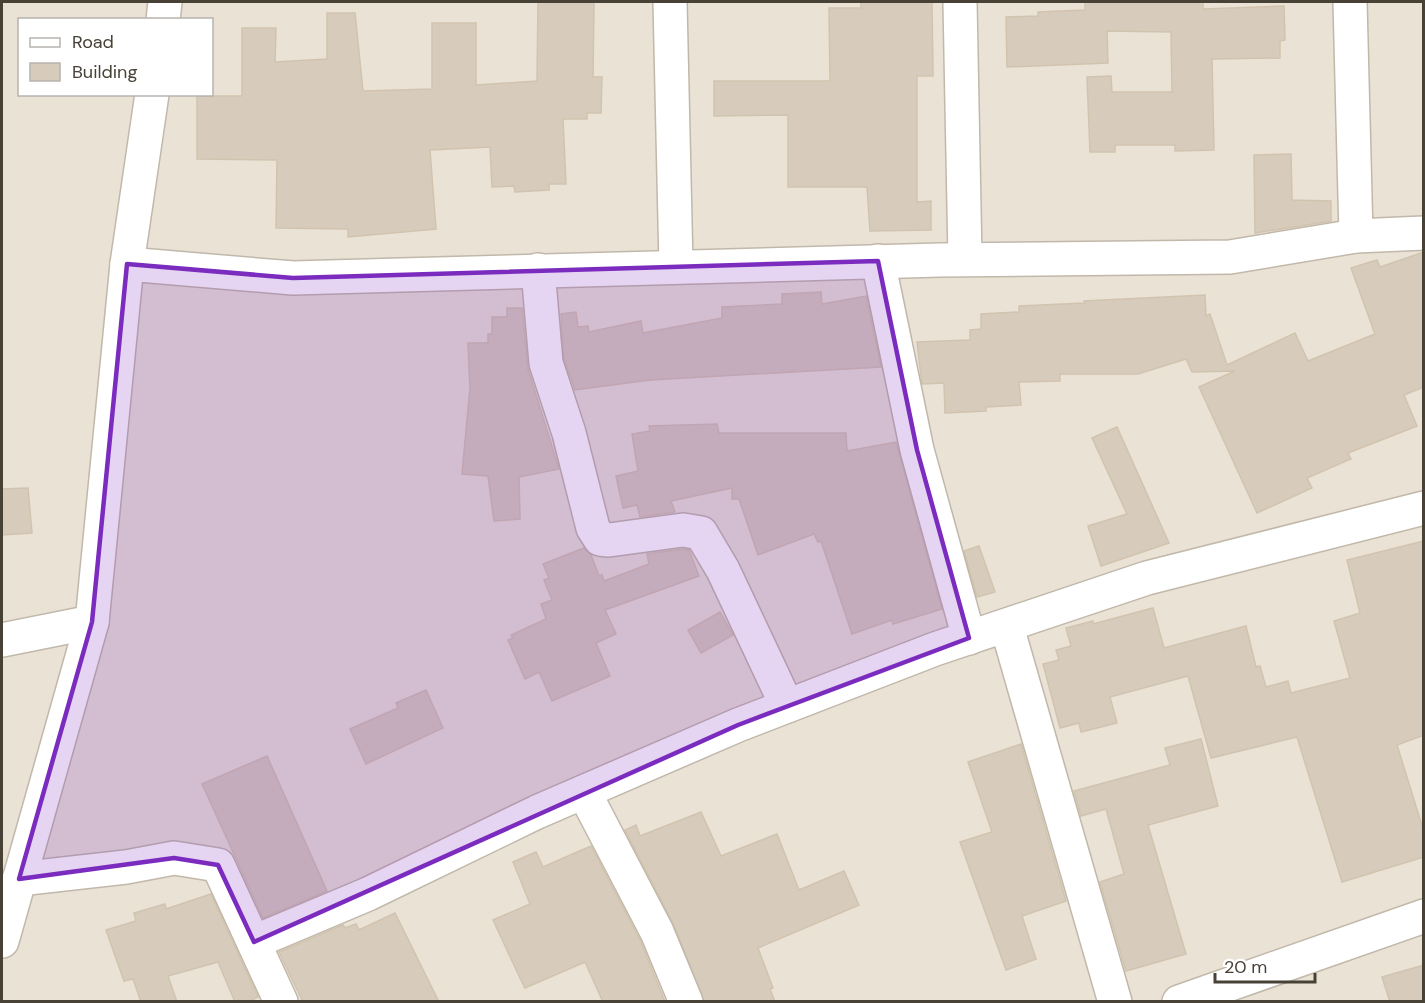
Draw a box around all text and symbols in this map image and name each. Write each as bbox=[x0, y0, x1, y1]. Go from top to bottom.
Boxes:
legend bbox=[18, 18, 213, 96]
text: Road bbox=[72, 30, 114, 54]
text: Building bbox=[72, 60, 137, 84]
scale bar bbox=[1215, 946, 1316, 984]
text: 20 m bbox=[1224, 955, 1267, 979]

